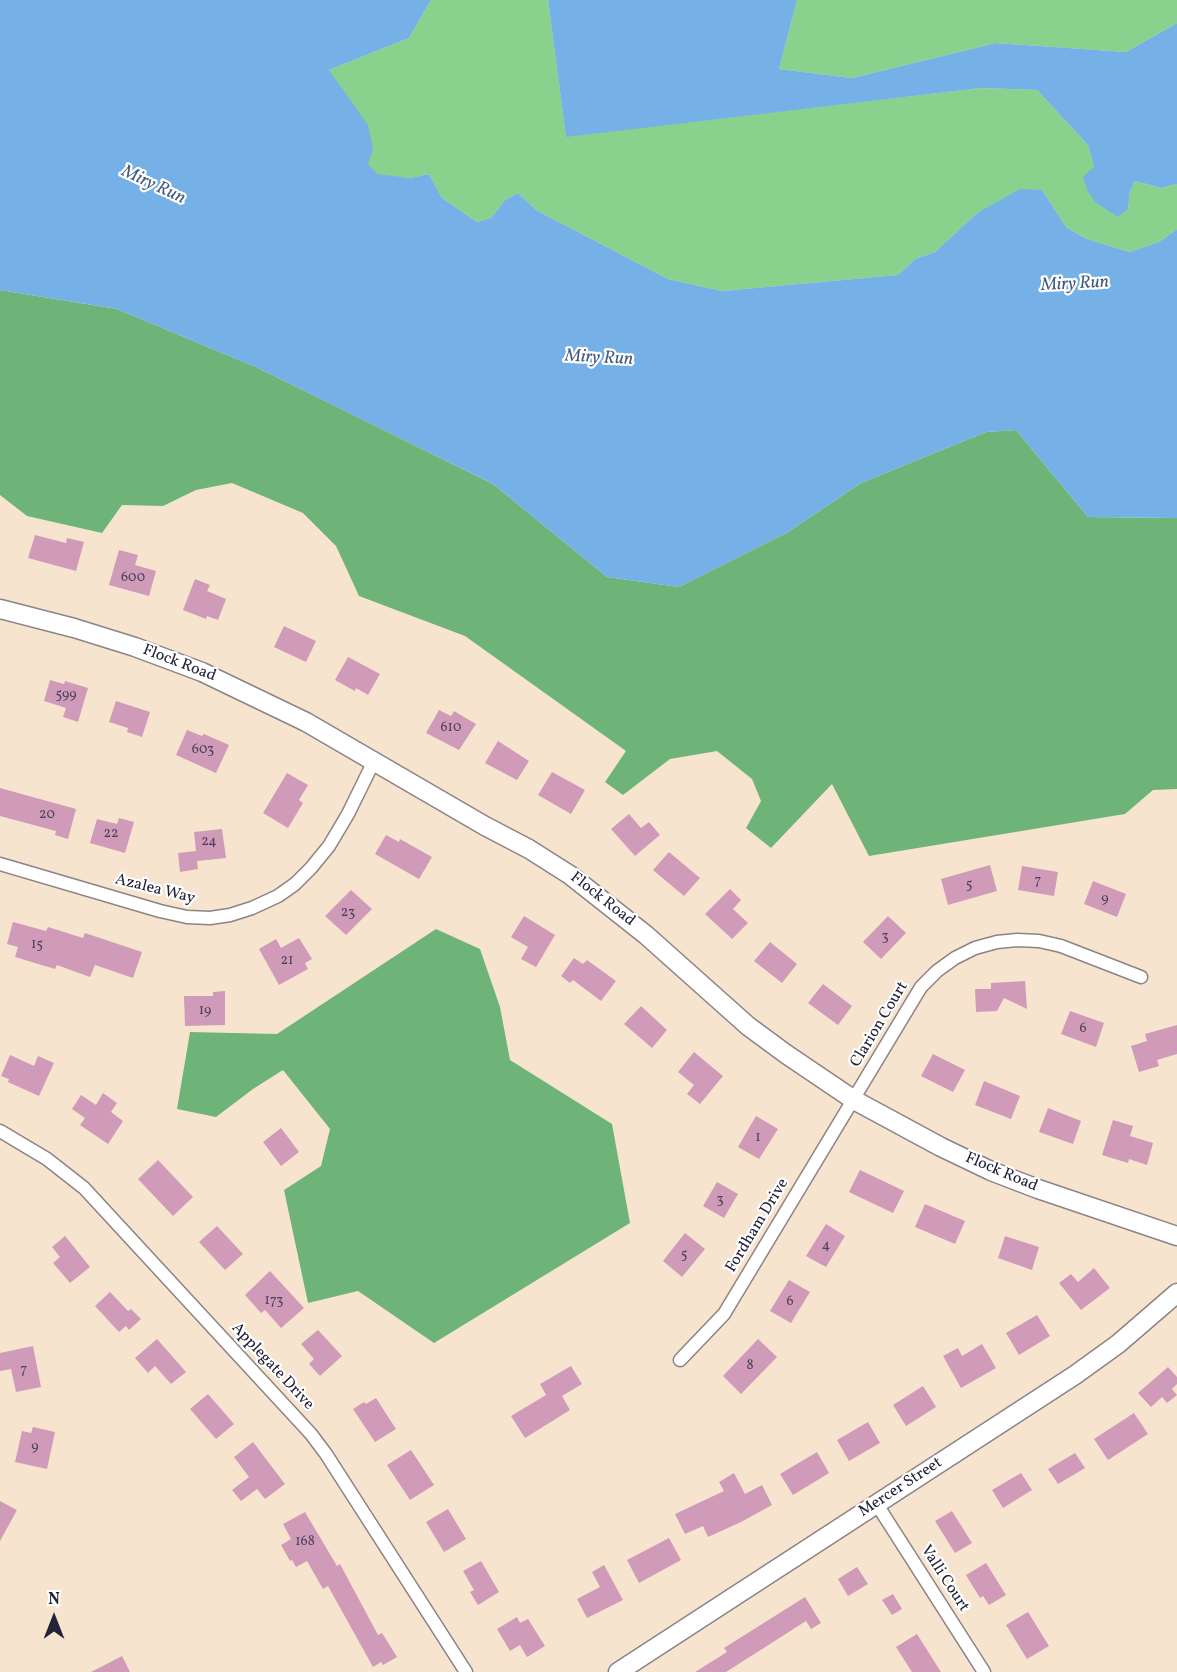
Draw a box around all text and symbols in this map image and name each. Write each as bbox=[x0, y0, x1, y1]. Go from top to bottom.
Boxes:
water label: Miry Run bbox=[118, 162, 188, 210]
water label: Miry Run bbox=[1040, 272, 1110, 298]
water label: Miry Run bbox=[564, 346, 634, 372]
house number: 600 bbox=[121, 570, 145, 586]
street label: Flock Road bbox=[140, 641, 218, 687]
house number: 599 bbox=[55, 687, 77, 703]
house number: 610 bbox=[441, 720, 461, 736]
house number: 603 bbox=[192, 742, 214, 758]
house number: 20 bbox=[39, 807, 55, 823]
house number: 22 bbox=[103, 826, 119, 842]
house number: 24 bbox=[201, 834, 217, 850]
street label: Flock Road bbox=[566, 869, 638, 931]
street label: Azalea Way bbox=[113, 871, 197, 909]
house number: 7 bbox=[1035, 873, 1041, 889]
house number: 5 bbox=[966, 877, 972, 893]
house number: 9 bbox=[1101, 891, 1109, 907]
house number: 23 bbox=[341, 905, 355, 921]
house number: 3 bbox=[881, 929, 889, 945]
house number: 15 bbox=[31, 937, 43, 953]
house number: 21 bbox=[281, 953, 293, 969]
street label: Clarion Court bbox=[847, 979, 913, 1071]
house number: 19 bbox=[199, 1003, 211, 1019]
house number: 6 bbox=[1079, 1021, 1087, 1037]
house number: 1 bbox=[755, 1130, 761, 1146]
street label: Flock Road bbox=[962, 1149, 1040, 1197]
street label: Fordham Drive bbox=[722, 1175, 794, 1277]
house number: 3 bbox=[716, 1192, 724, 1208]
house number: 4 bbox=[822, 1238, 830, 1254]
house number: 5 bbox=[681, 1247, 687, 1263]
house number: 173 bbox=[265, 1293, 283, 1309]
house number: 6 bbox=[786, 1294, 794, 1310]
street label: Applegate Drive bbox=[227, 1319, 317, 1415]
house number: 8 bbox=[746, 1358, 754, 1374]
house number: 7 bbox=[21, 1362, 27, 1378]
house number: 9 bbox=[31, 1439, 39, 1455]
street label: Mercer Street bbox=[856, 1454, 946, 1522]
house number: 168 bbox=[295, 1534, 315, 1550]
street label: Valli Court bbox=[915, 1542, 973, 1616]
north arrow bbox=[24, 1588, 84, 1648]
text: N bbox=[48, 1589, 60, 1611]

